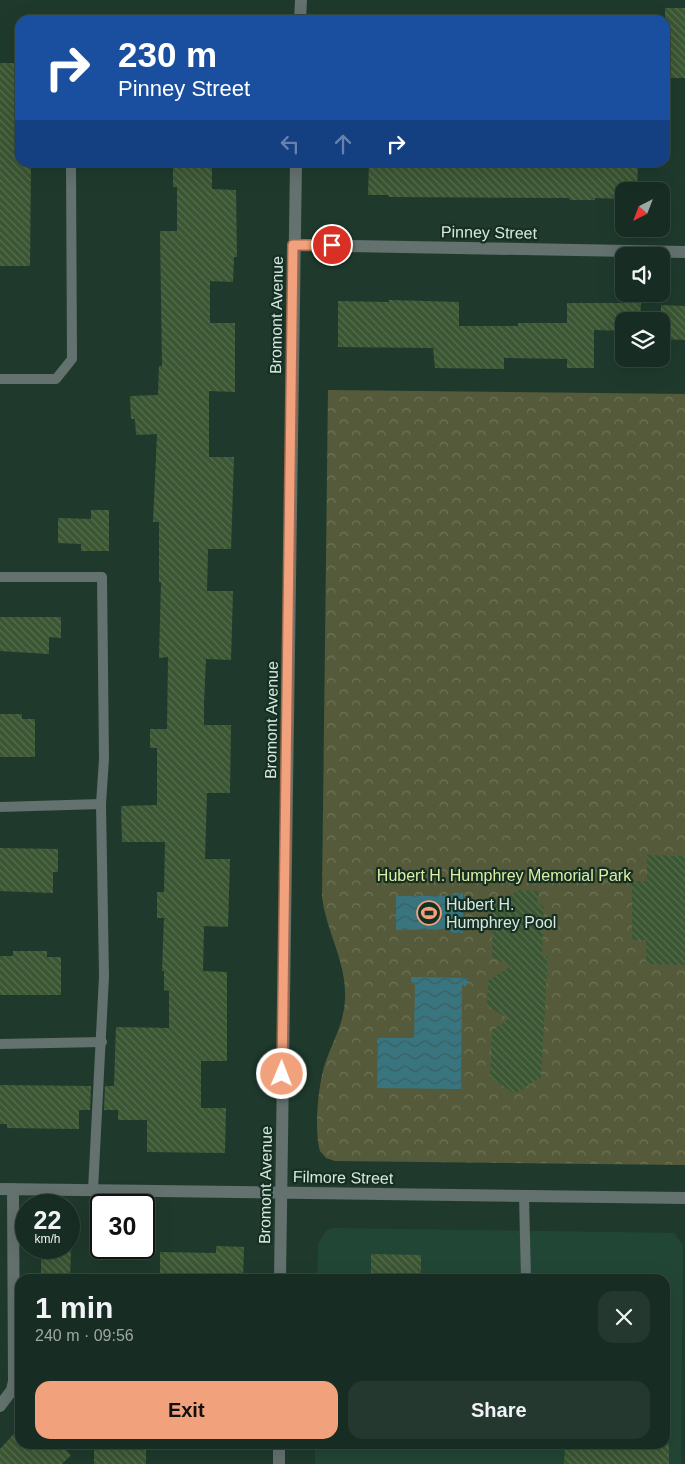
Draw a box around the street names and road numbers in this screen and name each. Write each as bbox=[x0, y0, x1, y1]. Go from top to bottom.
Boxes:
street label: Pinney Street bbox=[441, 223, 538, 242]
street label: Bromont Avenue bbox=[267, 256, 286, 374]
street label: Bromont Avenue bbox=[262, 661, 281, 779]
street label: Bromont Avenue bbox=[256, 1126, 275, 1244]
street label: Filmore Street bbox=[293, 1168, 394, 1187]

